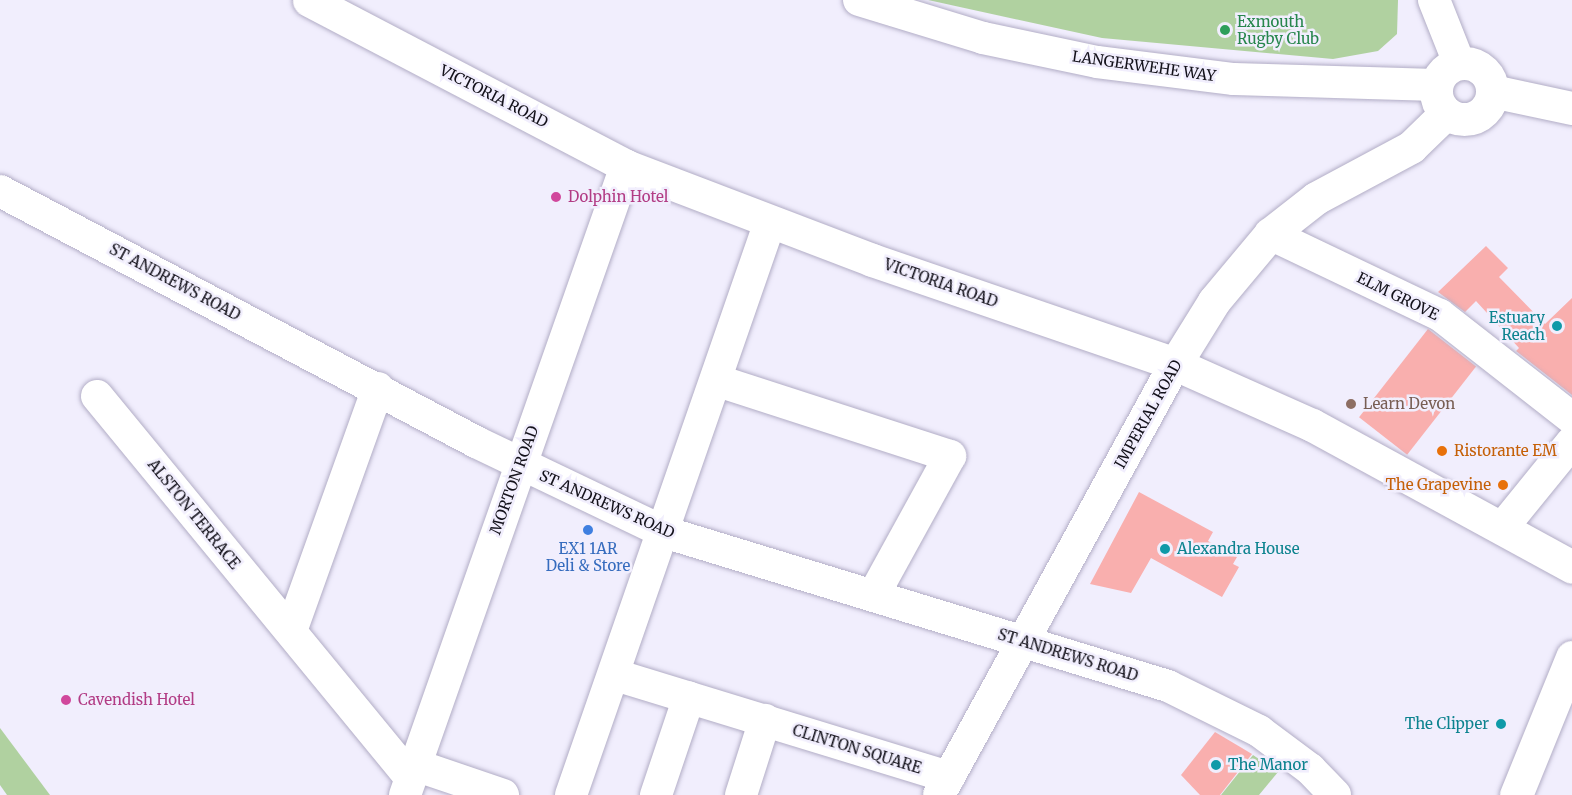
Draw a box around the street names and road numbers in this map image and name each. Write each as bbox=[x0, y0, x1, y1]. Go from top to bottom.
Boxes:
street label: LANGERWEHE WAY bbox=[1071, 47, 1217, 85]
street label: VICTORIA ROAD bbox=[437, 61, 551, 131]
street label: ST ANDREWS ROAD bbox=[106, 240, 244, 324]
street label: VICTORIA ROAD bbox=[882, 255, 1000, 311]
street label: ELM GROVE bbox=[1354, 268, 1442, 324]
street label: IMPERIAL ROAD bbox=[1111, 357, 1185, 471]
street label: MORTON ROAD bbox=[486, 423, 542, 537]
street label: ALSTON TERRACE bbox=[144, 456, 244, 572]
street label: ST ANDREWS ROAD bbox=[537, 466, 677, 542]
street label: ST ANDREWS ROAD bbox=[996, 625, 1140, 685]
street label: CLINTON SQUARE bbox=[790, 721, 924, 777]

